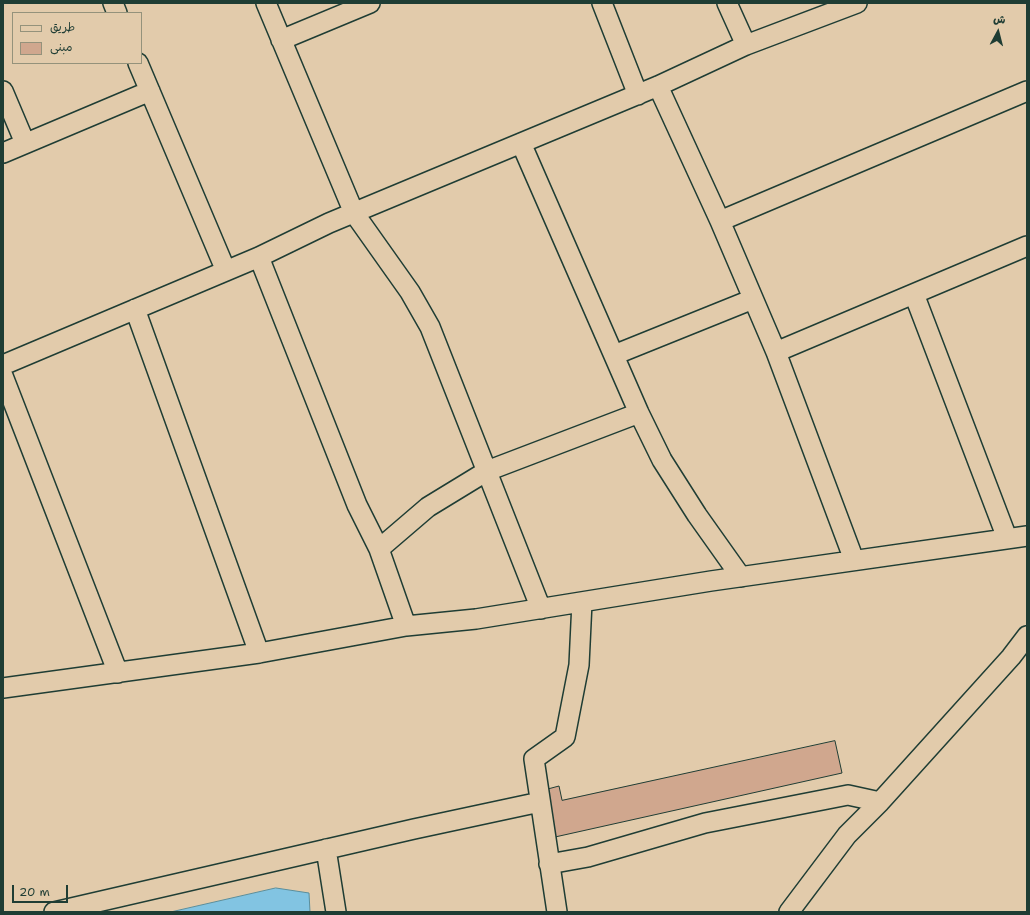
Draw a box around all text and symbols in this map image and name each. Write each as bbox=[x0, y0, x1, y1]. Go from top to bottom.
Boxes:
text: ش bbox=[993, 11, 1006, 28]
legend bbox=[12, 12, 142, 64]
north arrow bbox=[978, 12, 1018, 52]
text: طريق bbox=[50, 19, 75, 35]
text: مبنى bbox=[50, 39, 73, 55]
scale bar bbox=[14, 877, 70, 903]
text: 20 m bbox=[19, 884, 50, 900]

